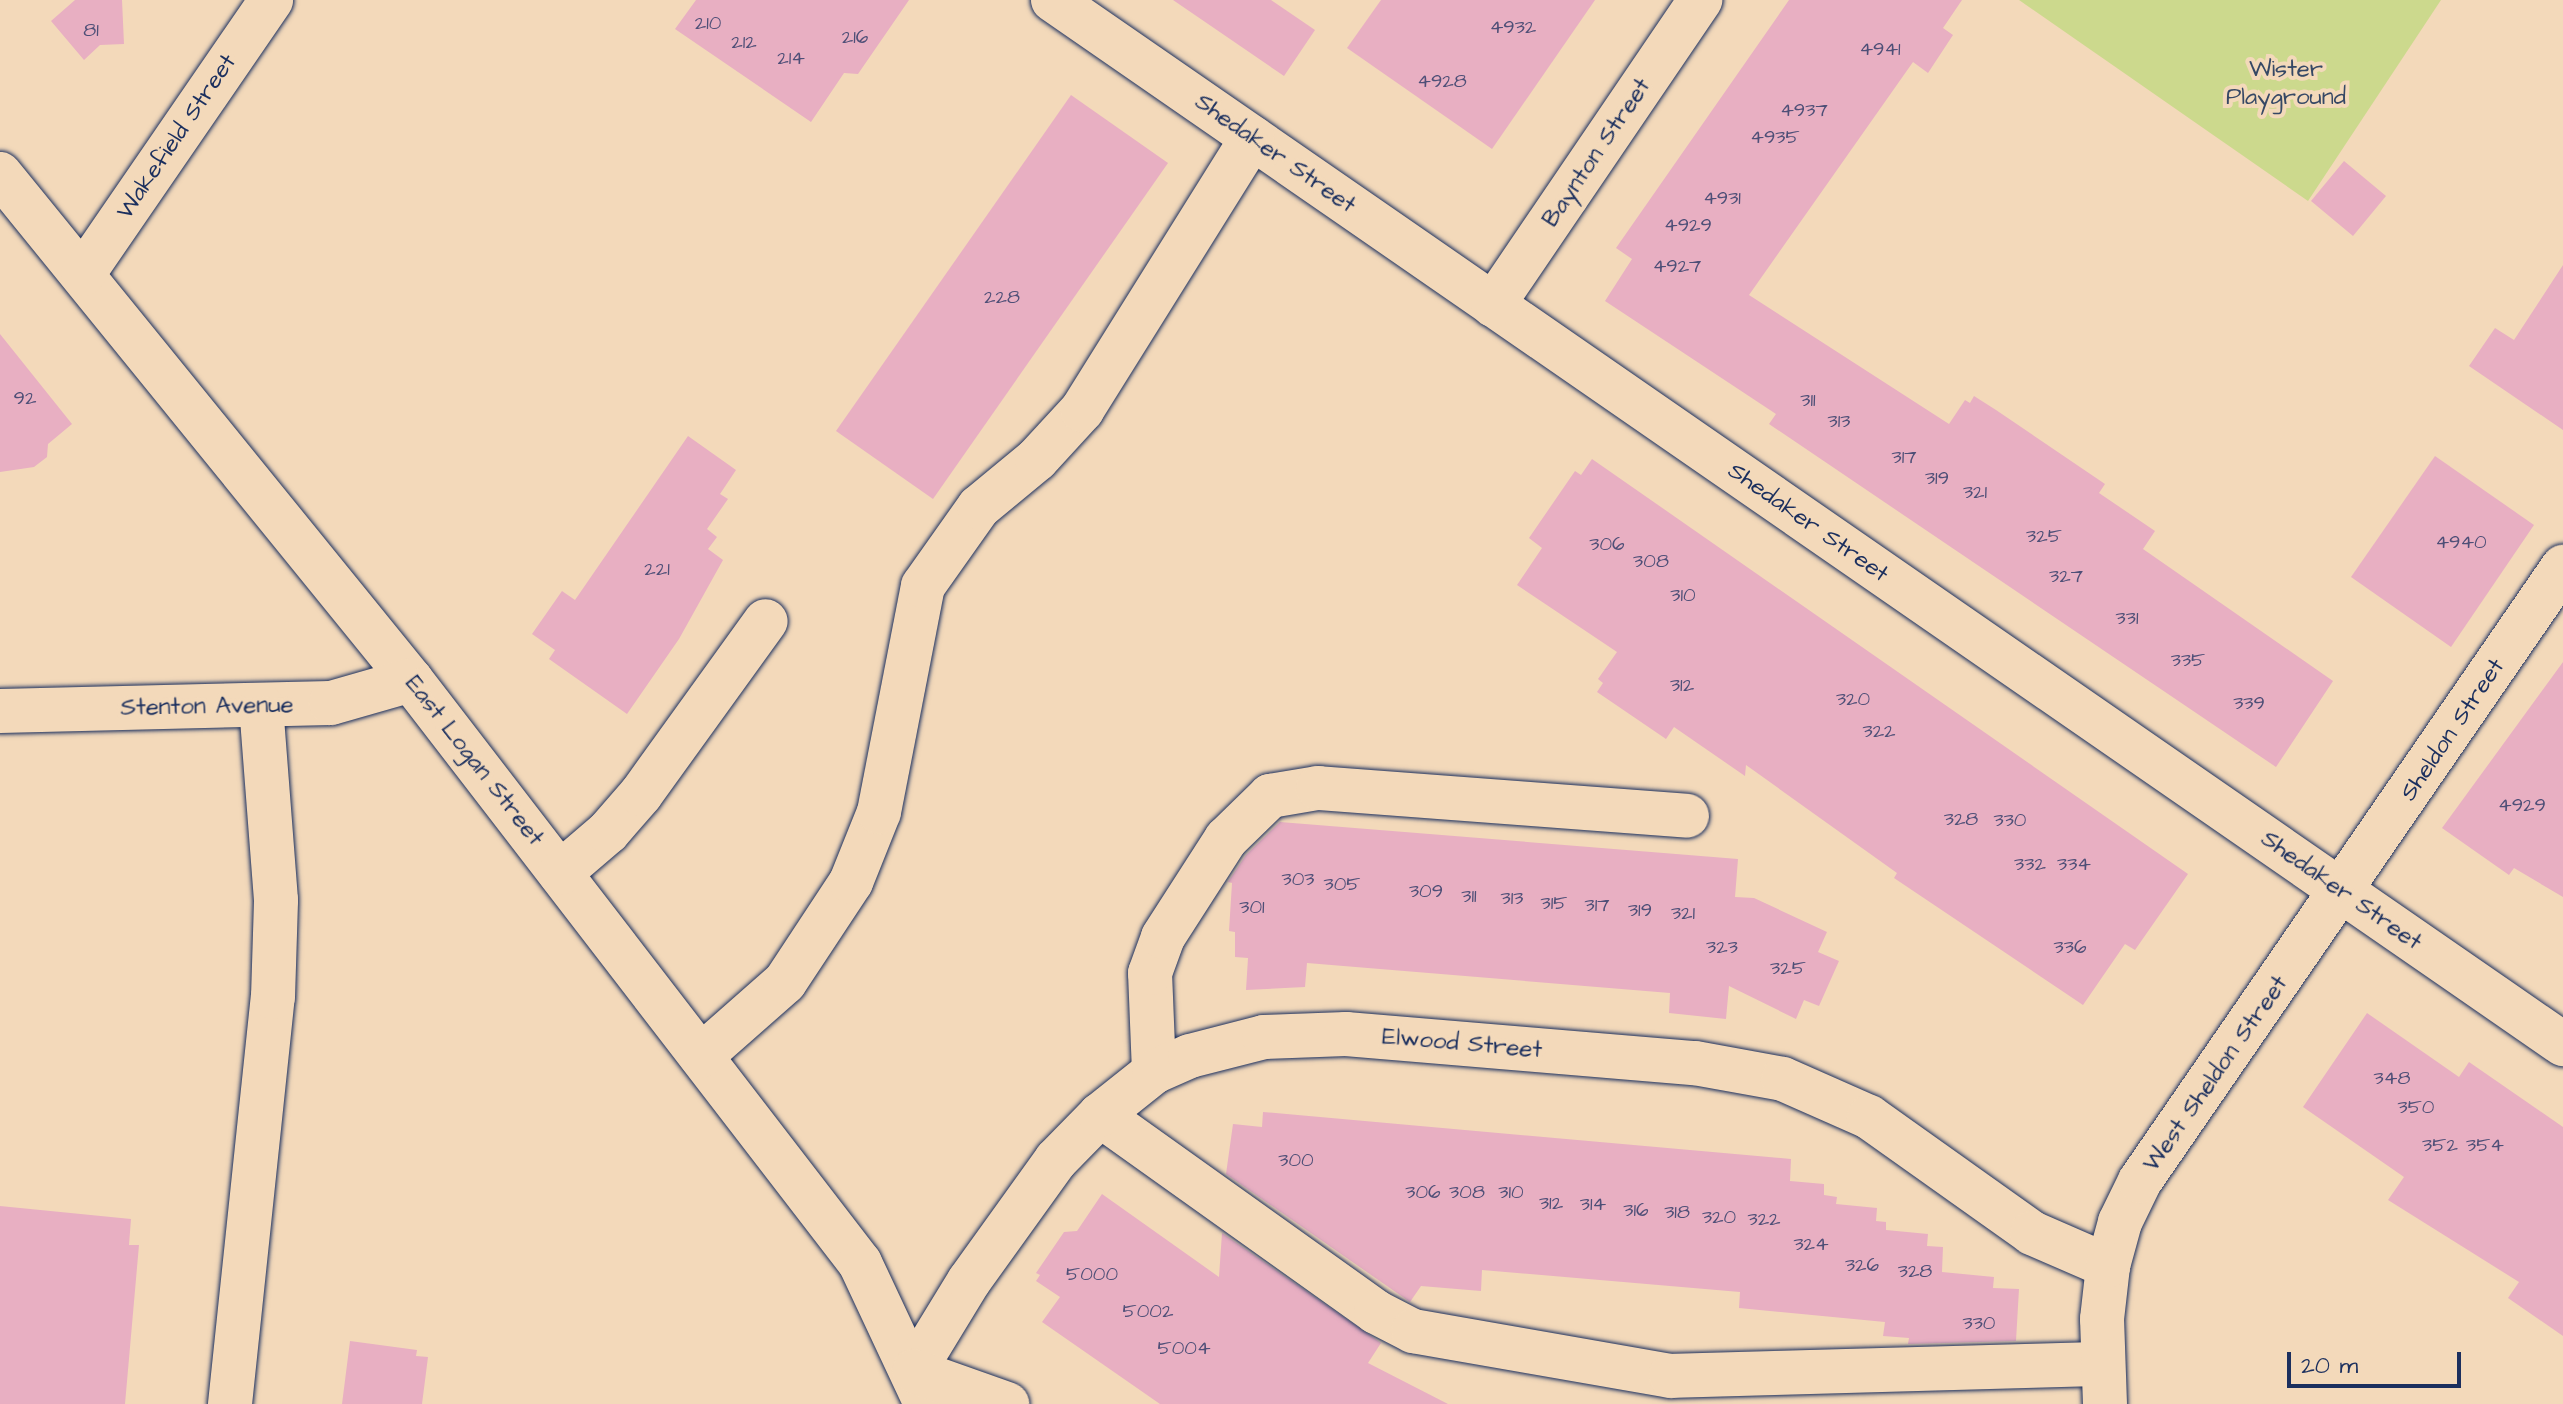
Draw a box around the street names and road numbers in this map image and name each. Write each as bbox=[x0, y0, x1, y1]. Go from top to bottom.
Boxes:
street label: Wakefield Street bbox=[111, 49, 243, 225]
street label: Baynton Street bbox=[1537, 73, 1657, 233]
street label: Shedaker Street bbox=[1189, 88, 1361, 220]
street label: Shedaker Street bbox=[1722, 457, 1894, 589]
street label: Sheldon Street bbox=[2395, 653, 2511, 807]
street label: East Logan Street bbox=[399, 670, 549, 852]
street label: Stenton Avenue bbox=[120, 691, 294, 723]
street label: Shedaker Street bbox=[2255, 825, 2427, 957]
street label: West Sheldon Street bbox=[2138, 971, 2294, 1177]
street label: Elwood Street bbox=[1381, 1023, 1543, 1065]

